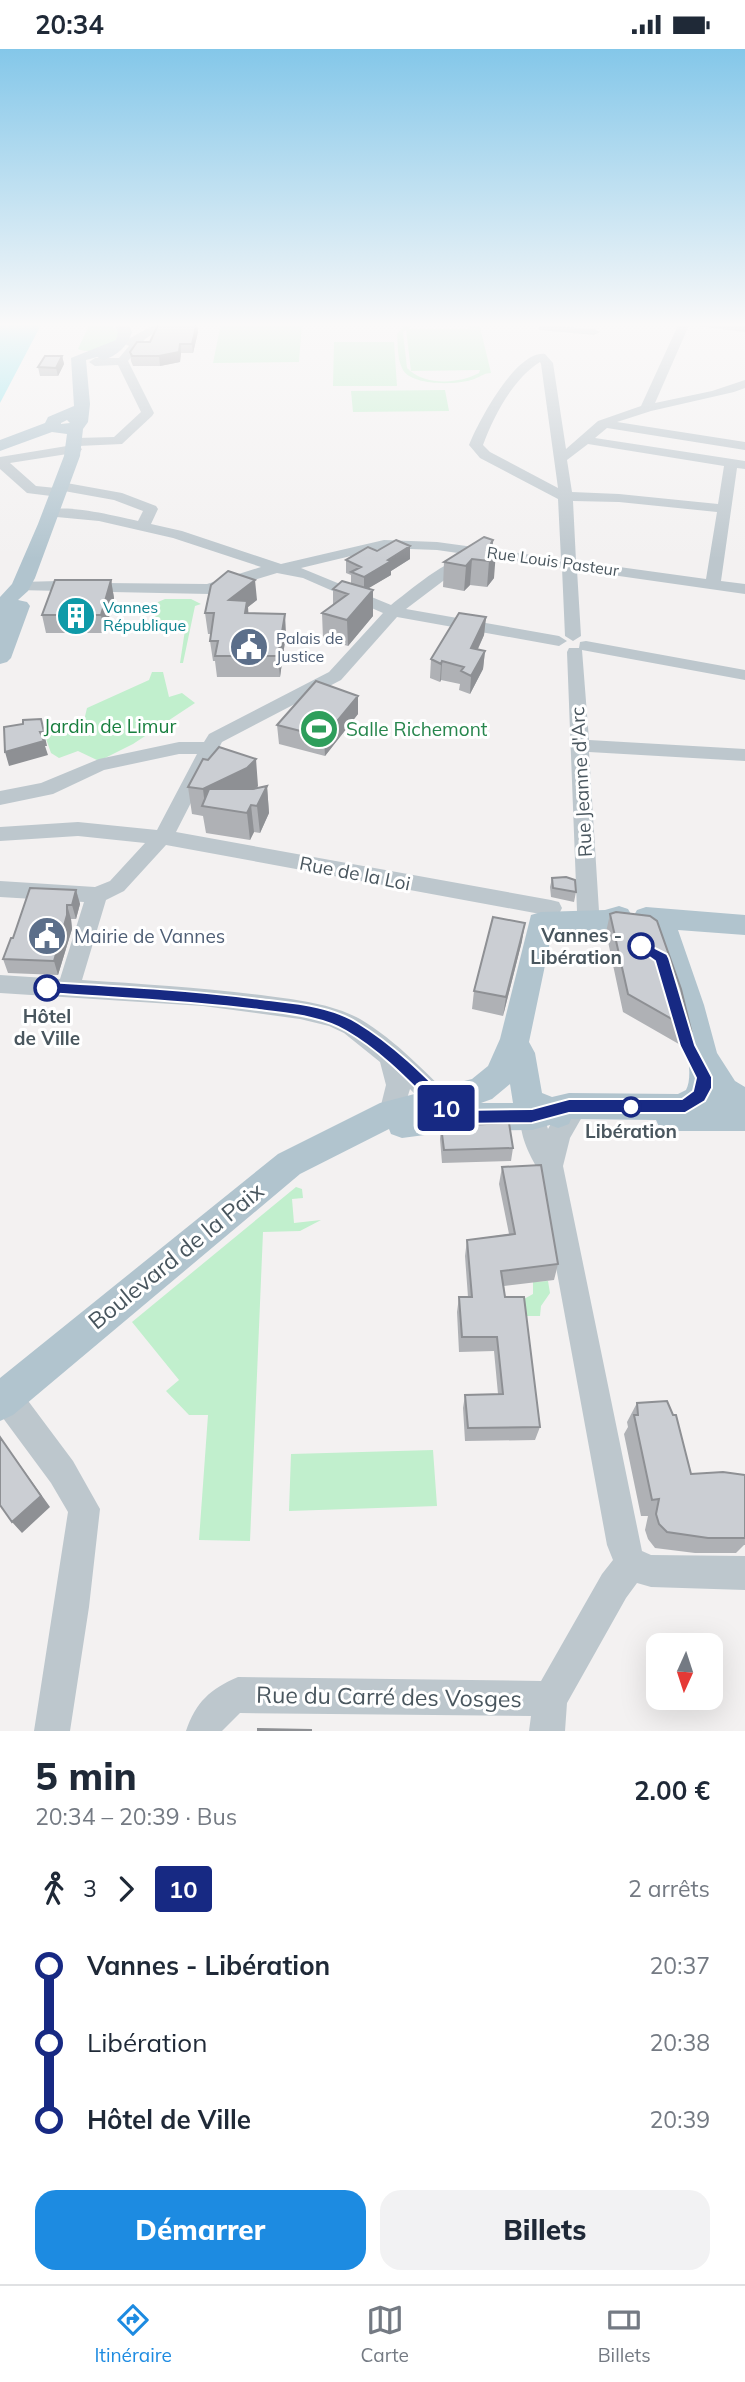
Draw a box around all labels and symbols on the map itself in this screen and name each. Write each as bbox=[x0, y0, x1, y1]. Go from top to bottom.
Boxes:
street label: Rue Louis Pasteur bbox=[486, 542, 620, 580]
building icon: Vannes République bbox=[55, 595, 97, 637]
place label: Vannes République bbox=[103, 597, 186, 635]
public building icon: Palais de Justice bbox=[228, 626, 270, 668]
place label: Palais de Justice bbox=[276, 628, 343, 666]
street label: Rue Jeanne d'Arc bbox=[565, 706, 597, 858]
sports icon: Salle Richemont bbox=[298, 708, 340, 750]
park label: Jardin de Limur bbox=[44, 714, 176, 738]
place label: Salle Richemont bbox=[346, 717, 488, 741]
street label: Rue de la Loi bbox=[297, 850, 413, 896]
public building icon: Mairie de Vannes bbox=[26, 915, 68, 957]
place label: Vannes - Libération bbox=[530, 923, 622, 969]
place label: Mairie de Vannes bbox=[74, 924, 225, 948]
marker: Vannes - Libération bbox=[628, 933, 654, 959]
marker: Hôtel de Ville bbox=[34, 975, 60, 1001]
place label: Hôtel de Ville bbox=[14, 1004, 80, 1050]
line badge: 10 bbox=[414, 1085, 478, 1131]
marker: Libération bbox=[621, 1097, 641, 1117]
place label: Libération bbox=[585, 1119, 677, 1143]
street label: Boulevard de la Paix bbox=[82, 1176, 270, 1335]
north arrow bbox=[646, 1633, 723, 1710]
street label: Rue du Carré des Vosges bbox=[256, 1680, 522, 1713]

